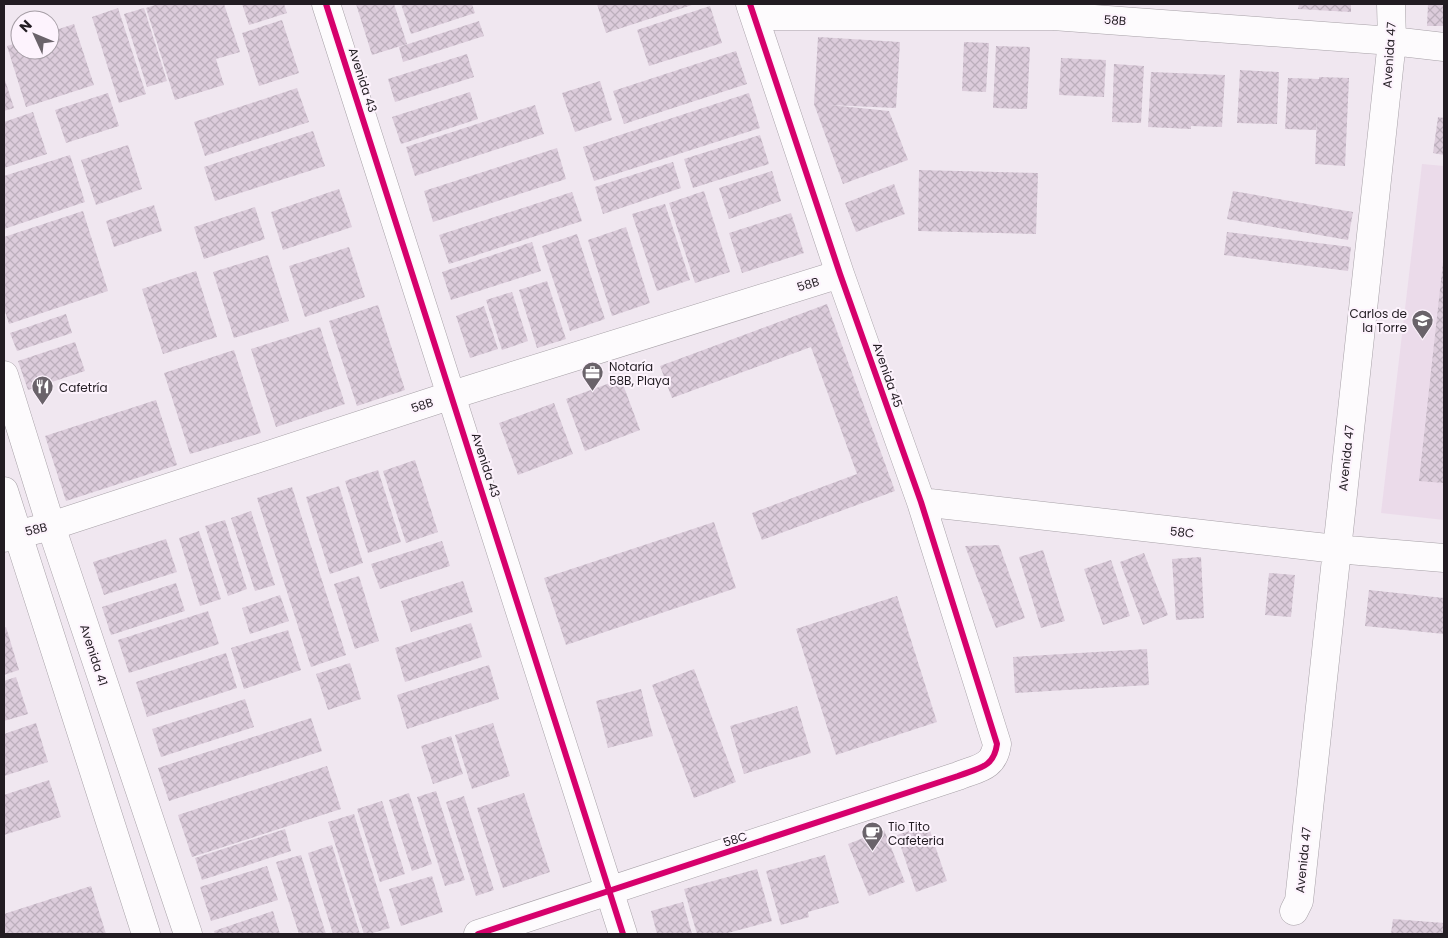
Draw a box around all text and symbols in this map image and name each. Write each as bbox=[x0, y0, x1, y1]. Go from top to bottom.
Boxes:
north arrow bbox=[10, 10, 60, 60]
street label: 58B bbox=[1103, 11, 1127, 29]
text: N bbox=[15, 15, 36, 37]
street label: Avenida 47 bbox=[1378, 21, 1400, 89]
street label: Avenida 43 bbox=[345, 46, 381, 114]
street label: 58B bbox=[795, 273, 821, 295]
place label: Carlos de la Torre bbox=[1349, 305, 1407, 336]
school or university icon: Carlos de la Torre bbox=[1411, 308, 1435, 339]
street label: Avenida 45 bbox=[869, 340, 907, 410]
place label: Notaría 58B, Playa bbox=[609, 358, 670, 389]
office icon: Notaría 58B, Playa bbox=[581, 361, 605, 392]
restaurant icon: Cafetría bbox=[31, 375, 55, 406]
place label: Cafetría bbox=[59, 379, 108, 396]
street label: 58B bbox=[409, 393, 435, 417]
street label: Avenida 47 bbox=[1334, 424, 1358, 492]
street label: Avenida 43 bbox=[468, 431, 504, 499]
street label: 58B bbox=[23, 518, 49, 540]
street label: 58C bbox=[1169, 522, 1195, 542]
street label: Avenida 41 bbox=[76, 622, 112, 688]
place label: Tio Tito Cafeteria bbox=[888, 818, 944, 849]
cafe icon: Tio Tito Cafeteria bbox=[860, 821, 884, 852]
street label: Avenida 47 bbox=[1291, 826, 1315, 894]
street label: 58C bbox=[721, 827, 749, 851]

